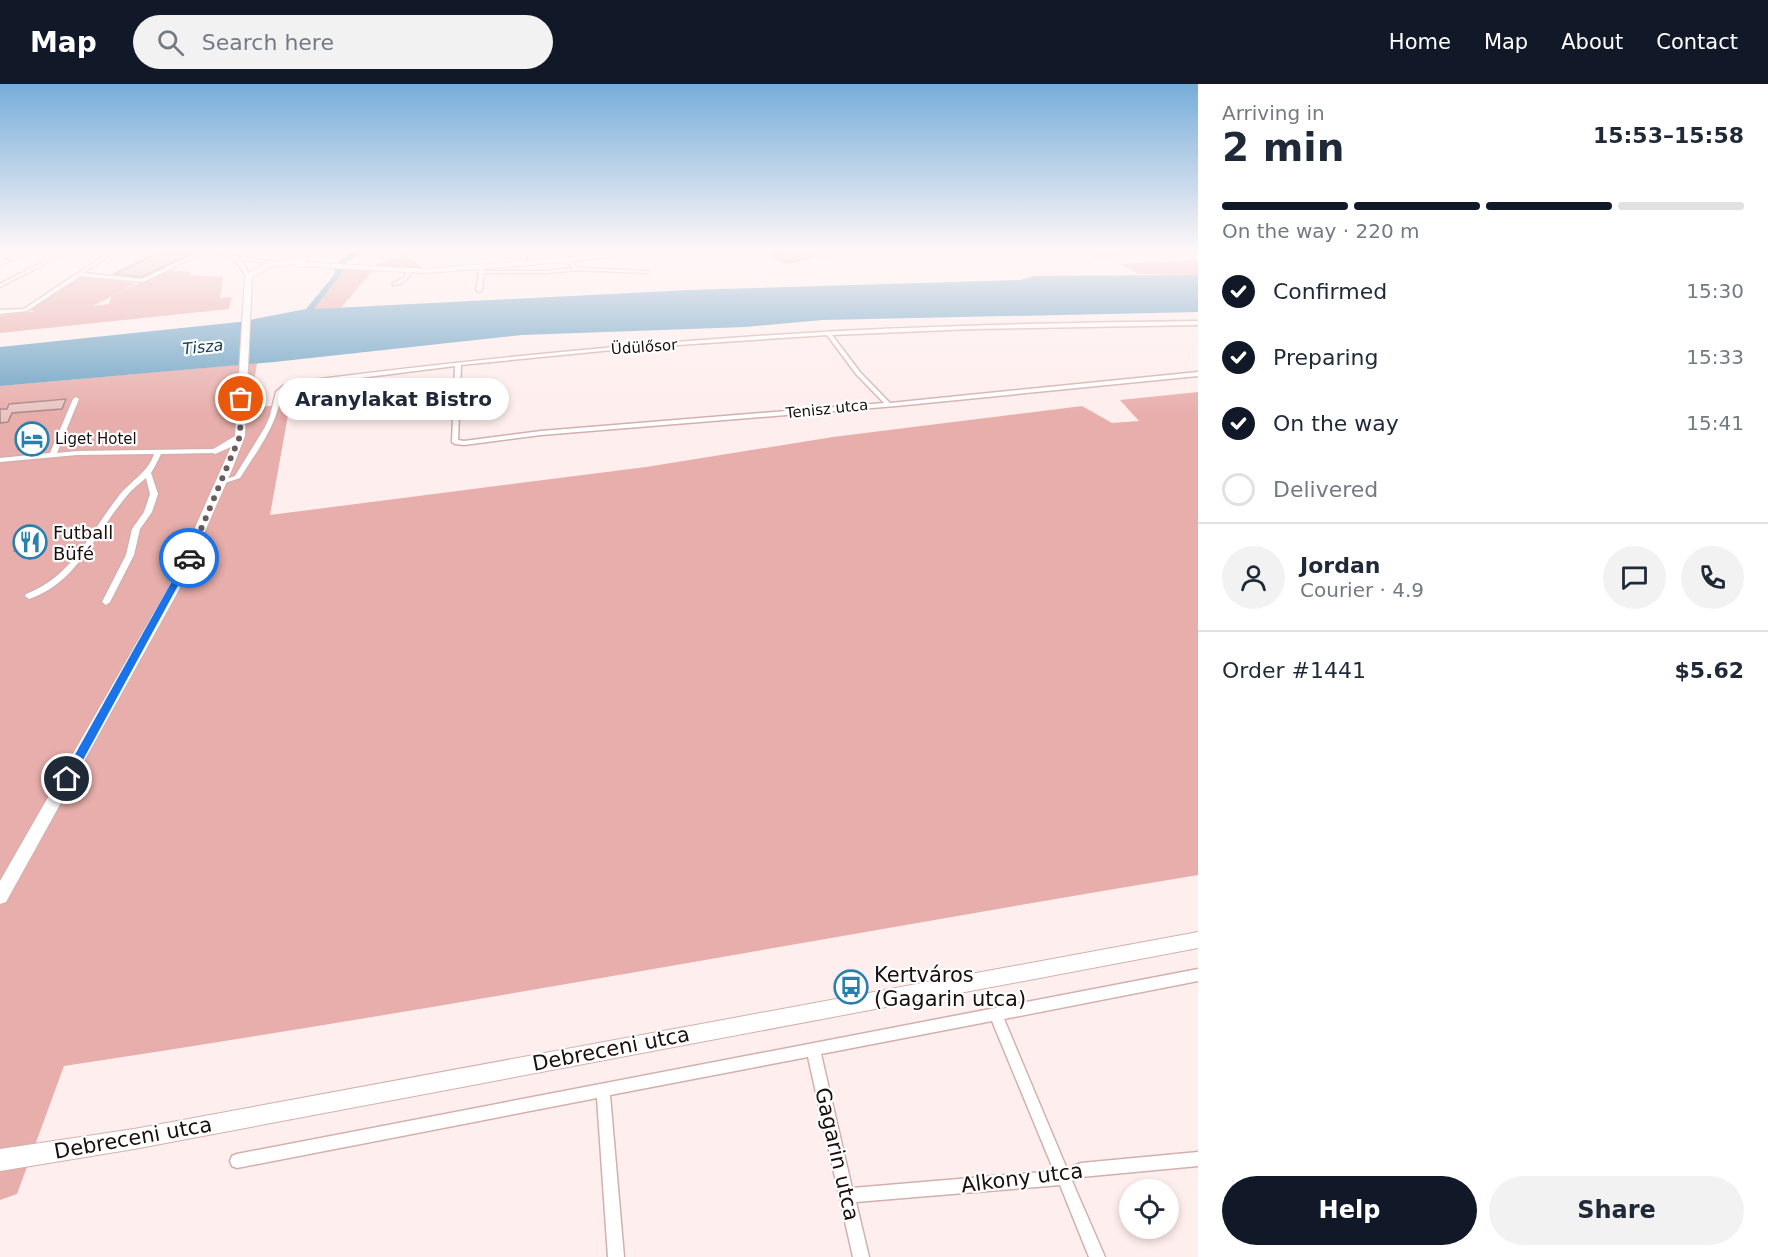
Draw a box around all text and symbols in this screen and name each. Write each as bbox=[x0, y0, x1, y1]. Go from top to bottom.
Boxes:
search box bbox=[133, 15, 553, 69]
text: Map bbox=[30, 26, 97, 59]
icon: search bbox=[154, 26, 187, 59]
text: Search here bbox=[202, 30, 334, 55]
text: Home bbox=[1389, 30, 1451, 54]
text: Map bbox=[1484, 30, 1528, 54]
text: About bbox=[1561, 30, 1623, 54]
text: Contact bbox=[1656, 30, 1738, 54]
text: Arriving in bbox=[1222, 101, 1325, 125]
text: 15:53–15:58 bbox=[1593, 123, 1744, 148]
text: 2 min bbox=[1222, 125, 1344, 170]
text: On the way · 220 m bbox=[1222, 219, 1420, 243]
icon: check bbox=[1222, 275, 1255, 308]
text: Confirmed bbox=[1273, 279, 1387, 304]
text: 15:30 bbox=[1686, 279, 1744, 303]
water label: Tisza bbox=[182, 335, 224, 359]
street label: Üdülősor bbox=[610, 335, 679, 358]
icon: check bbox=[1222, 341, 1255, 374]
text: Preparing bbox=[1273, 345, 1379, 370]
text: 15:33 bbox=[1686, 345, 1744, 369]
pin bbox=[215, 373, 266, 424]
callout: Aranylakat Bistro bbox=[277, 378, 508, 420]
icon: bag bbox=[224, 382, 257, 415]
text: Aranylakat Bistro bbox=[295, 387, 492, 411]
street label: Tenisz utca bbox=[784, 396, 869, 422]
icon: check bbox=[1222, 407, 1255, 440]
text: On the way bbox=[1273, 411, 1399, 436]
text: 15:41 bbox=[1686, 411, 1744, 435]
hotel icon: Liget Hotel bbox=[14, 421, 50, 457]
place label: Liget Hotel bbox=[55, 430, 137, 448]
text: Delivered bbox=[1273, 477, 1378, 502]
place label: Futball Büfé bbox=[53, 522, 113, 564]
restaurant icon: Futball Büfé bbox=[12, 524, 48, 560]
courier bbox=[159, 528, 219, 588]
icon: car bbox=[173, 542, 206, 575]
button: person bbox=[1222, 546, 1285, 609]
button: chat bbox=[1603, 546, 1666, 609]
button: phone bbox=[1681, 546, 1744, 609]
text: Jordan bbox=[1300, 553, 1380, 578]
text: Courier · 4.9 bbox=[1300, 578, 1424, 602]
text: Order #1441 bbox=[1222, 658, 1366, 683]
text: $5.62 bbox=[1674, 658, 1744, 683]
pin bbox=[41, 753, 92, 804]
icon: home bbox=[50, 762, 83, 795]
place label: Kertváros (Gagarin utca) bbox=[874, 963, 1026, 1011]
bus stop icon: Kertváros (Gagarin utca) bbox=[833, 969, 869, 1005]
street label: Debreceni utca bbox=[530, 1022, 692, 1076]
street label: Gagarin utca bbox=[810, 1085, 864, 1223]
street label: Debreceni utca bbox=[52, 1112, 214, 1164]
street label: Alkony utca bbox=[960, 1159, 1084, 1197]
button: Help bbox=[1222, 1176, 1477, 1245]
button: Share bbox=[1489, 1176, 1744, 1245]
map controls bbox=[1119, 1179, 1179, 1239]
button: locate bbox=[1119, 1179, 1179, 1239]

